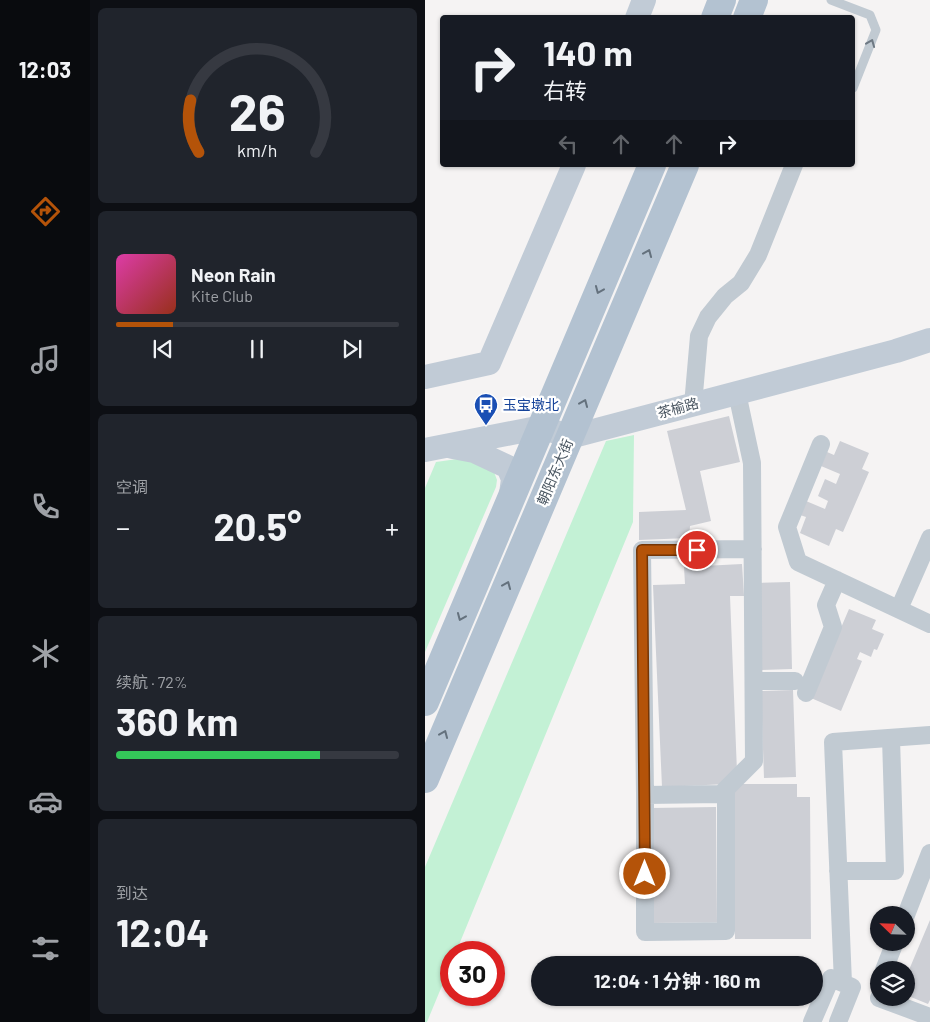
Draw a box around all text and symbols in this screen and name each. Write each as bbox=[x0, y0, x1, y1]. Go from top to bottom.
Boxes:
text: 140 m bbox=[543, 31, 633, 73]
icon: right bbox=[460, 35, 525, 100]
one-way arrow bbox=[865, 39, 875, 48]
text: 12:03 bbox=[19, 56, 71, 82]
text: 右转 bbox=[543, 77, 587, 103]
text: 26 bbox=[229, 79, 286, 141]
icon: left bbox=[554, 130, 582, 158]
icon: ahead bbox=[607, 130, 635, 158]
icon: ahead bbox=[660, 130, 688, 158]
icon: right bbox=[713, 130, 741, 158]
text: km/h bbox=[237, 139, 278, 161]
icon: directions bbox=[28, 194, 63, 229]
one-way arrow bbox=[641, 249, 652, 258]
text: Neon Rain bbox=[191, 263, 276, 286]
text: Kite Club bbox=[191, 286, 253, 305]
one-way arrow bbox=[595, 286, 605, 294]
icon: previous bbox=[149, 335, 177, 363]
icon: pause bbox=[243, 335, 271, 363]
icon: next bbox=[338, 335, 366, 363]
icon: music bbox=[28, 342, 63, 377]
bus stop icon: 玉宝墩北 bbox=[473, 392, 499, 426]
street label: 茶榆路 bbox=[655, 394, 700, 421]
place label: 玉宝墩北 bbox=[503, 396, 559, 413]
one-way arrow bbox=[578, 399, 589, 408]
street label: 朝阳东大街 bbox=[533, 436, 576, 507]
text: 空调 bbox=[116, 477, 148, 496]
icon: phone bbox=[28, 489, 63, 524]
text: 20.5° bbox=[214, 503, 301, 549]
text: − bbox=[116, 510, 130, 544]
text: + bbox=[385, 510, 399, 544]
pin bbox=[676, 529, 718, 571]
icon: arrive bbox=[683, 536, 711, 564]
one-way arrow bbox=[501, 581, 512, 590]
one-way arrow bbox=[457, 612, 467, 621]
icon: climate bbox=[28, 636, 63, 671]
text: 续航 · 72% bbox=[116, 672, 187, 691]
text: 360 km bbox=[116, 698, 238, 744]
one-way arrow bbox=[438, 730, 448, 739]
icon: car bbox=[28, 784, 63, 819]
position arrow bbox=[618, 847, 670, 899]
text: 到达 bbox=[116, 883, 148, 902]
north arrow bbox=[870, 906, 915, 951]
map controls bbox=[870, 906, 915, 1006]
text: 12:04 bbox=[116, 909, 209, 955]
icon: filters bbox=[28, 931, 63, 966]
speed limit sign: 30 bbox=[440, 941, 505, 1006]
button: layers bbox=[870, 961, 915, 1006]
text: 12:04 · 1 分钟 · 160 m bbox=[594, 969, 760, 992]

